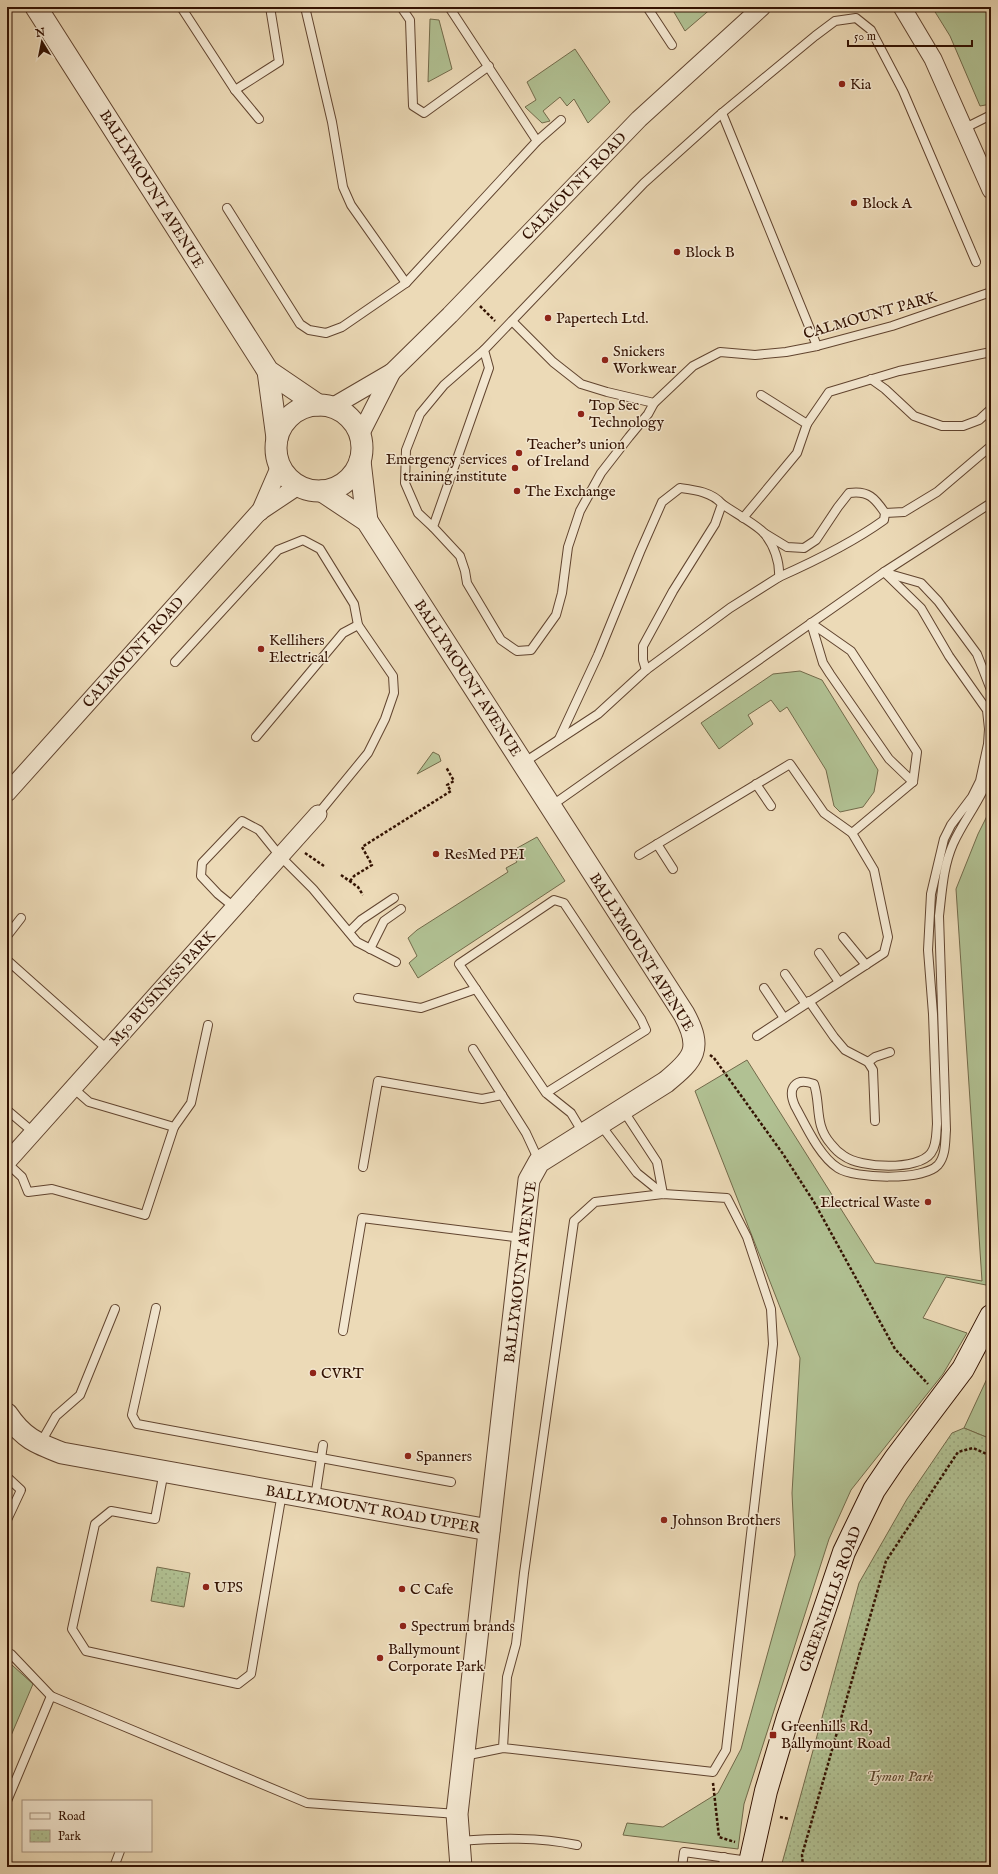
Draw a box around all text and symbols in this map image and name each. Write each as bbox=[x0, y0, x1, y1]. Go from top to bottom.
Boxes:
north arrow bbox=[22, 22, 62, 62]
scale bar bbox=[848, 22, 972, 48]
text: N bbox=[34, 25, 47, 41]
text: 50 m bbox=[854, 29, 876, 44]
place label: Kia bbox=[850, 75, 872, 94]
marker: Kia bbox=[837, 79, 847, 89]
street label: BALLYMOUNT AVENUE bbox=[95, 107, 208, 272]
street label: CALMOUNT ROAD bbox=[518, 128, 631, 244]
place label: Block A bbox=[862, 194, 913, 213]
marker: Block A bbox=[849, 198, 859, 208]
place label: Block B bbox=[685, 243, 735, 262]
marker: Block B bbox=[672, 247, 682, 257]
street label: CALMOUNT PARK bbox=[801, 287, 939, 344]
place label: Papertech Ltd. bbox=[556, 309, 649, 328]
marker: Papertech Ltd. bbox=[543, 313, 553, 323]
place label: Snickers Workwear bbox=[613, 342, 677, 378]
marker: Snickers Workwear bbox=[600, 355, 610, 365]
place label: Top Sec Technology bbox=[589, 396, 665, 432]
marker: Top Sec Technology bbox=[576, 409, 586, 419]
place label: Teacher's union of Ireland bbox=[527, 435, 625, 471]
marker: Teacher's union of Ireland bbox=[514, 448, 524, 458]
place label: Emergency services training institute bbox=[386, 450, 507, 486]
marker: Emergency services training institute bbox=[510, 463, 520, 473]
place label: The Exchange bbox=[525, 482, 616, 501]
marker: The Exchange bbox=[512, 486, 522, 496]
street label: CALMOUNT ROAD bbox=[78, 593, 188, 712]
street label: BALLYMOUNT AVENUE bbox=[410, 596, 525, 760]
place label: Kellihers Electrical bbox=[269, 631, 329, 667]
marker: Kellihers Electrical bbox=[256, 644, 266, 654]
place label: ResMed PEI bbox=[444, 845, 526, 864]
marker: ResMed PEI bbox=[431, 849, 441, 859]
street label: BALLYMOUNT AVENUE bbox=[585, 870, 698, 1035]
street label: M50 BUSINESS PARK bbox=[105, 926, 219, 1050]
street label: BALLYMOUNT AVENUE bbox=[500, 1180, 541, 1364]
place label: Electrical Waste bbox=[820, 1193, 920, 1212]
marker: Electrical Waste bbox=[923, 1197, 933, 1207]
place label: CVRT bbox=[321, 1364, 364, 1383]
marker: CVRT bbox=[308, 1368, 318, 1378]
place label: Spanners bbox=[416, 1447, 472, 1466]
marker: Spanners bbox=[403, 1451, 413, 1461]
street label: BALLYMOUNT ROAD UPPER bbox=[264, 1481, 483, 1538]
place label: Johnson Brothers bbox=[670, 1511, 781, 1530]
marker: Johnson Brothers bbox=[659, 1515, 669, 1525]
street label: GREENHILLS ROAD bbox=[795, 1524, 866, 1675]
place label: UPS bbox=[214, 1578, 243, 1597]
place label: C Cafe bbox=[410, 1580, 454, 1599]
marker: UPS bbox=[201, 1582, 211, 1592]
marker: C Cafe bbox=[397, 1584, 407, 1594]
place label: Spectrum brands bbox=[411, 1617, 515, 1636]
marker: Spectrum brands bbox=[398, 1621, 408, 1631]
place label: Ballymount Corporate Park bbox=[388, 1640, 485, 1676]
marker: Ballymount Corporate Park bbox=[375, 1653, 385, 1663]
place label: Greenhills Rd, Ballymount Road bbox=[781, 1717, 891, 1753]
marker: Greenhills Rd, Ballymount Road bbox=[768, 1730, 778, 1740]
park label: Tymon Park bbox=[866, 1767, 934, 1786]
legend bbox=[22, 1800, 152, 1852]
text: Road bbox=[58, 1809, 86, 1824]
text: Park bbox=[58, 1829, 81, 1844]

